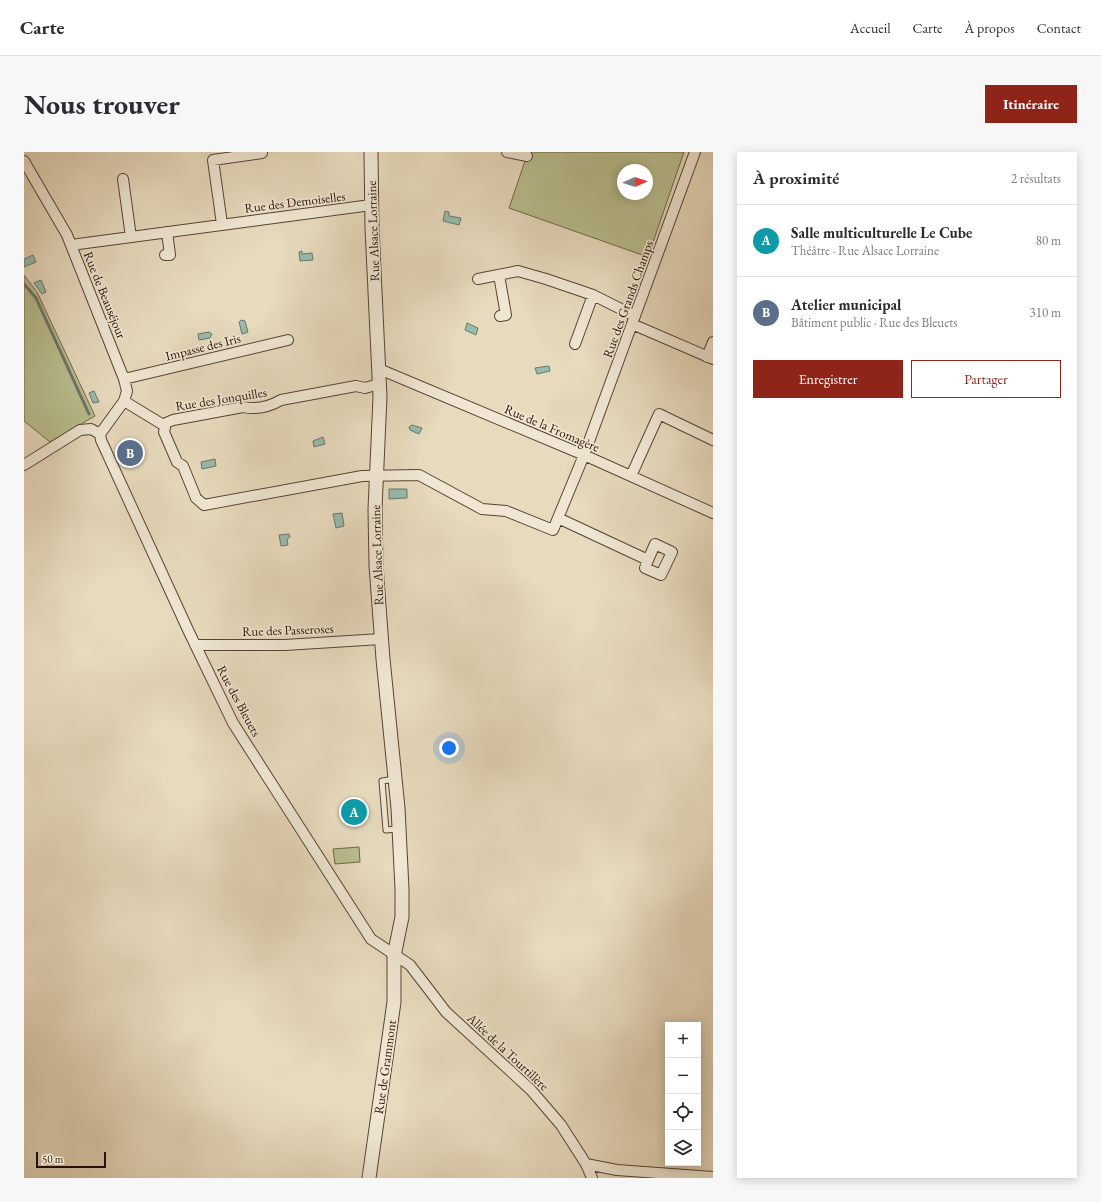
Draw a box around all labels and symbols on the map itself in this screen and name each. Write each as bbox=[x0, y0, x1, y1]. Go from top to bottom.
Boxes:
north arrow bbox=[617, 164, 653, 200]
street label: Rue Alsace Lorraine bbox=[363, 180, 383, 282]
street label: Rue des Demoiselles bbox=[244, 187, 346, 217]
street label: Rue des Grands Champs bbox=[599, 238, 657, 360]
street label: Rue de Beauséjour bbox=[80, 249, 130, 342]
street label: Impasse des Iris bbox=[164, 329, 242, 365]
street label: Rue des Jonquilles bbox=[174, 383, 268, 415]
street label: Rue de la Fromagère bbox=[502, 400, 602, 456]
pin: B bbox=[117, 438, 143, 468]
street label: Rue Alsace Lorraine bbox=[367, 504, 387, 606]
street label: Rue des Passeroses bbox=[242, 620, 334, 640]
street label: Rue des Bleuets bbox=[213, 662, 265, 740]
your location bbox=[439, 738, 459, 758]
pin: A bbox=[341, 797, 367, 827]
street label: Allée de la Tourtillère bbox=[463, 1009, 553, 1094]
street label: Rue de Grammont bbox=[370, 1019, 400, 1115]
scale bar bbox=[36, 1150, 106, 1169]

